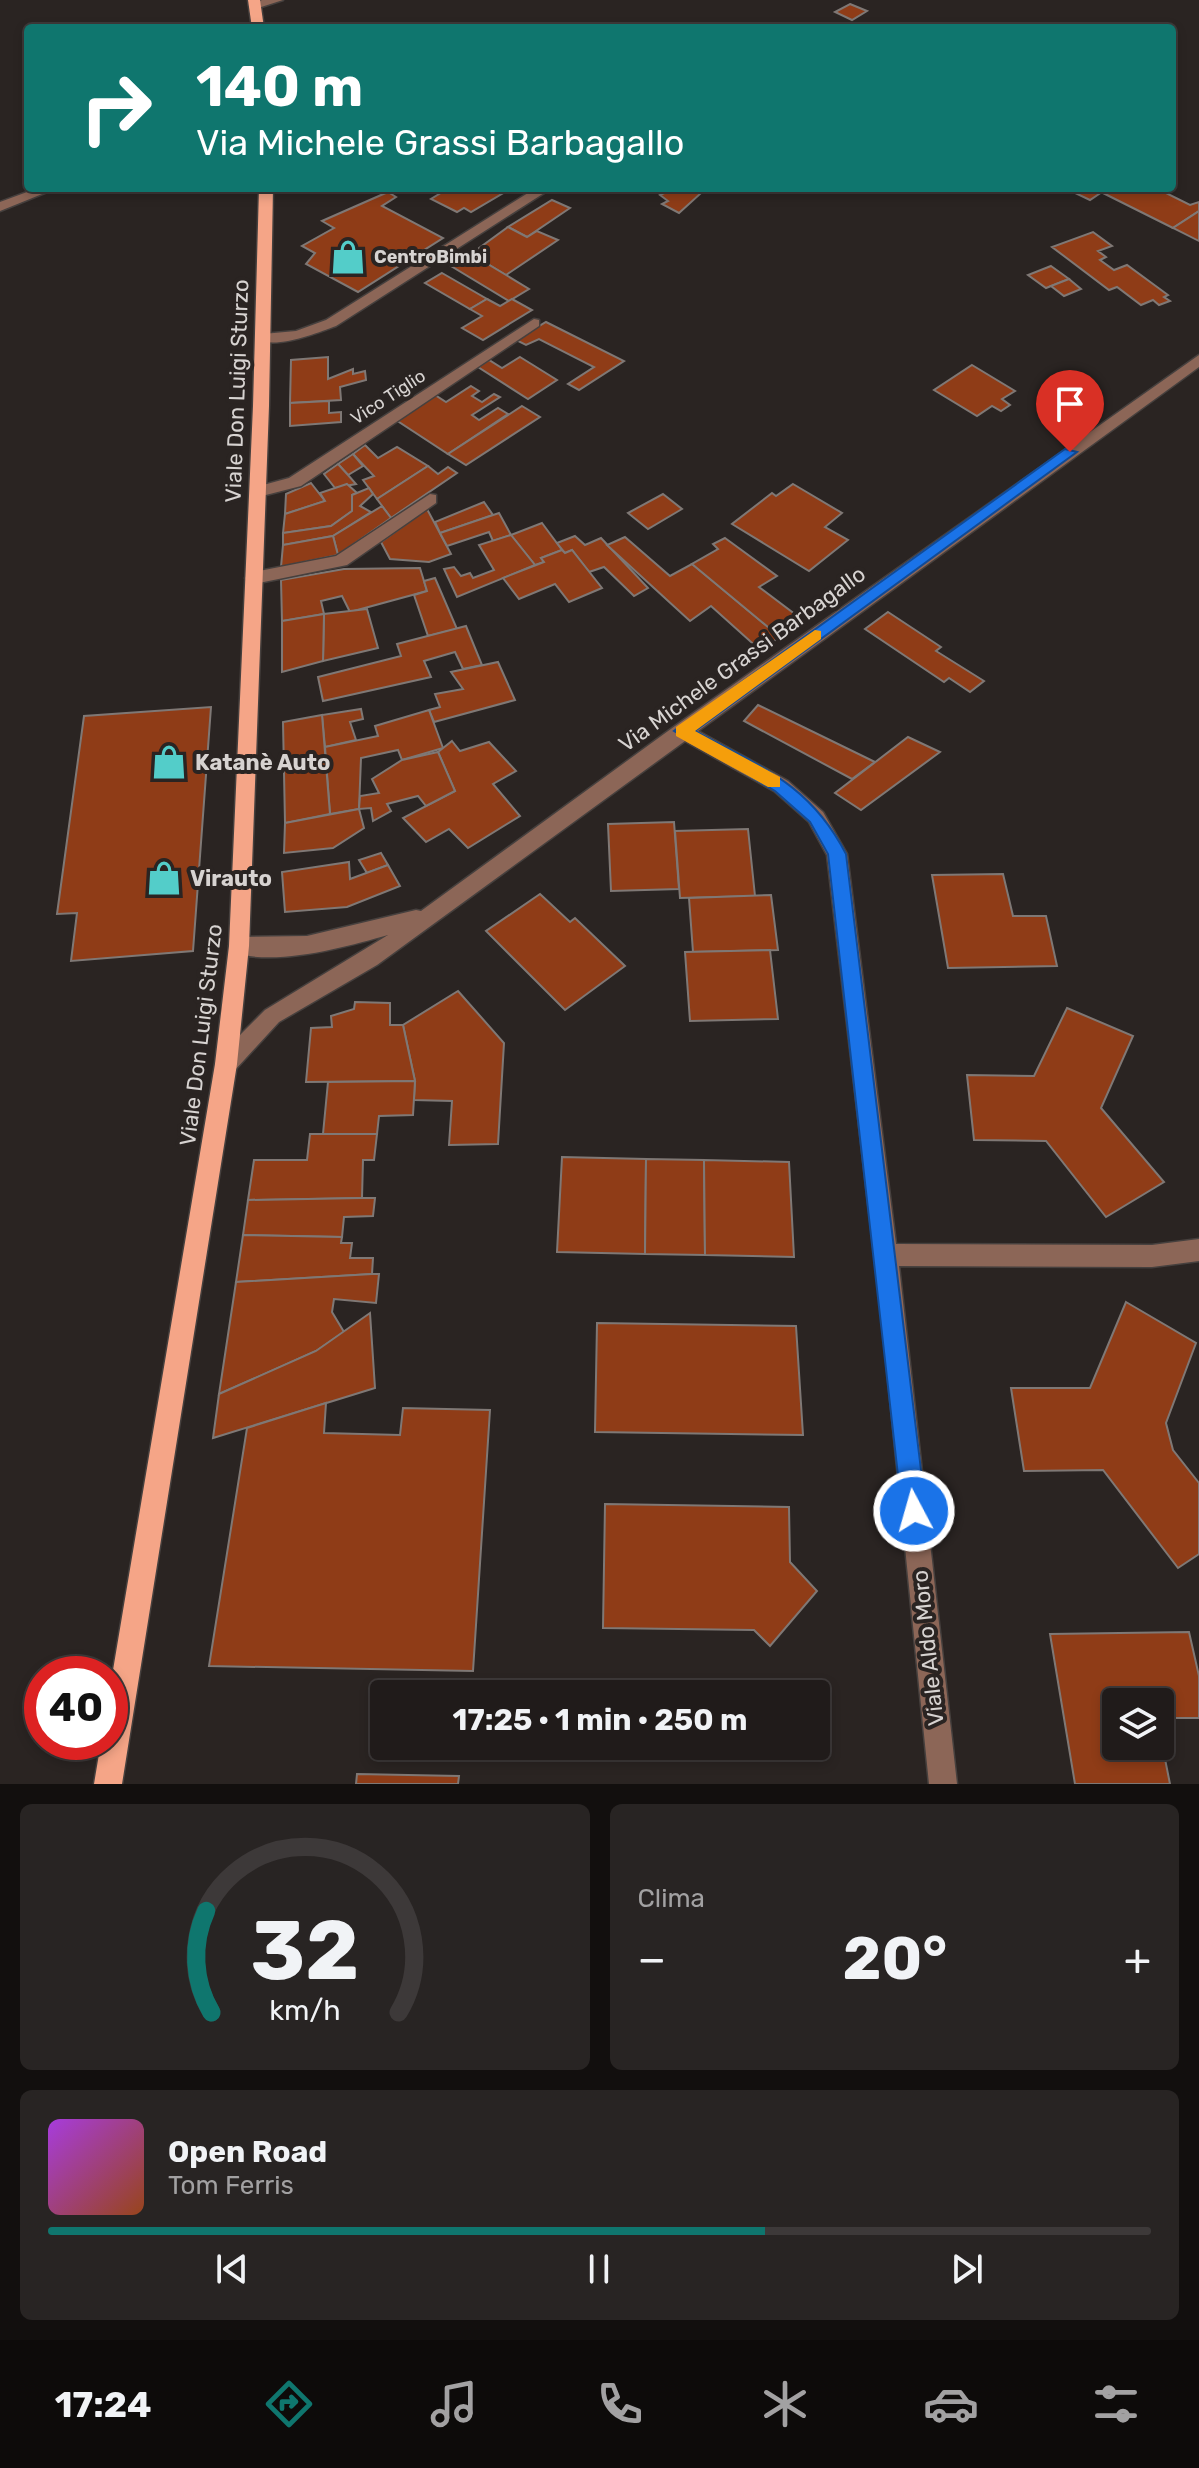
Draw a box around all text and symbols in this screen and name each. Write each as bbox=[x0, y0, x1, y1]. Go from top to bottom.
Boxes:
text: 140 m bbox=[196, 54, 363, 120]
icon: right bbox=[64, 56, 168, 160]
text: Via Michele Grassi Barbagallo bbox=[196, 121, 684, 164]
shop icon: CentroBimbi bbox=[329, 238, 367, 276]
place label: CentroBimbi bbox=[374, 246, 487, 268]
street label: Viale Don Luigi Sturzo bbox=[220, 279, 254, 503]
street label: Vico Tiglio bbox=[346, 365, 430, 429]
pin bbox=[1036, 370, 1104, 452]
icon: arrive bbox=[1048, 382, 1092, 426]
street label: Via Michele Grassi Barbagallo bbox=[613, 560, 871, 758]
shop icon: Katanè Auto bbox=[150, 743, 188, 781]
place label: Katanè Auto bbox=[195, 749, 330, 776]
shop icon: Virauto bbox=[145, 859, 183, 897]
place label: Virauto bbox=[190, 865, 272, 892]
street label: Viale Don Luigi Sturzo bbox=[174, 922, 228, 1148]
position arrow bbox=[872, 1469, 956, 1553]
street label: Viale Aldo Moro bbox=[906, 1569, 950, 1727]
speed limit sign: 40 bbox=[24, 1656, 128, 1760]
map controls bbox=[1102, 1688, 1174, 1760]
button: layers bbox=[1102, 1688, 1174, 1760]
text: 17:25 · 1 min · 250 m bbox=[453, 1702, 747, 1738]
text: Clima bbox=[638, 1883, 705, 1914]
text: 32 bbox=[250, 1901, 359, 2000]
text: 20° bbox=[843, 1923, 947, 1994]
text: − bbox=[638, 1933, 666, 1985]
text: + bbox=[1124, 1933, 1151, 1985]
text: km/h bbox=[269, 1993, 340, 2027]
text: Open Road bbox=[168, 2134, 327, 2170]
text: Tom Ferris bbox=[168, 2170, 294, 2201]
icon: previous bbox=[210, 2247, 254, 2291]
icon: pause bbox=[577, 2247, 621, 2291]
icon: next bbox=[945, 2247, 989, 2291]
icon: directions bbox=[261, 2376, 317, 2432]
icon: music bbox=[426, 2376, 482, 2432]
icon: phone bbox=[592, 2376, 648, 2432]
icon: climate bbox=[757, 2376, 813, 2432]
icon: car bbox=[923, 2376, 979, 2432]
icon: filters bbox=[1088, 2376, 1144, 2432]
text: 17:24 bbox=[55, 2383, 152, 2426]

